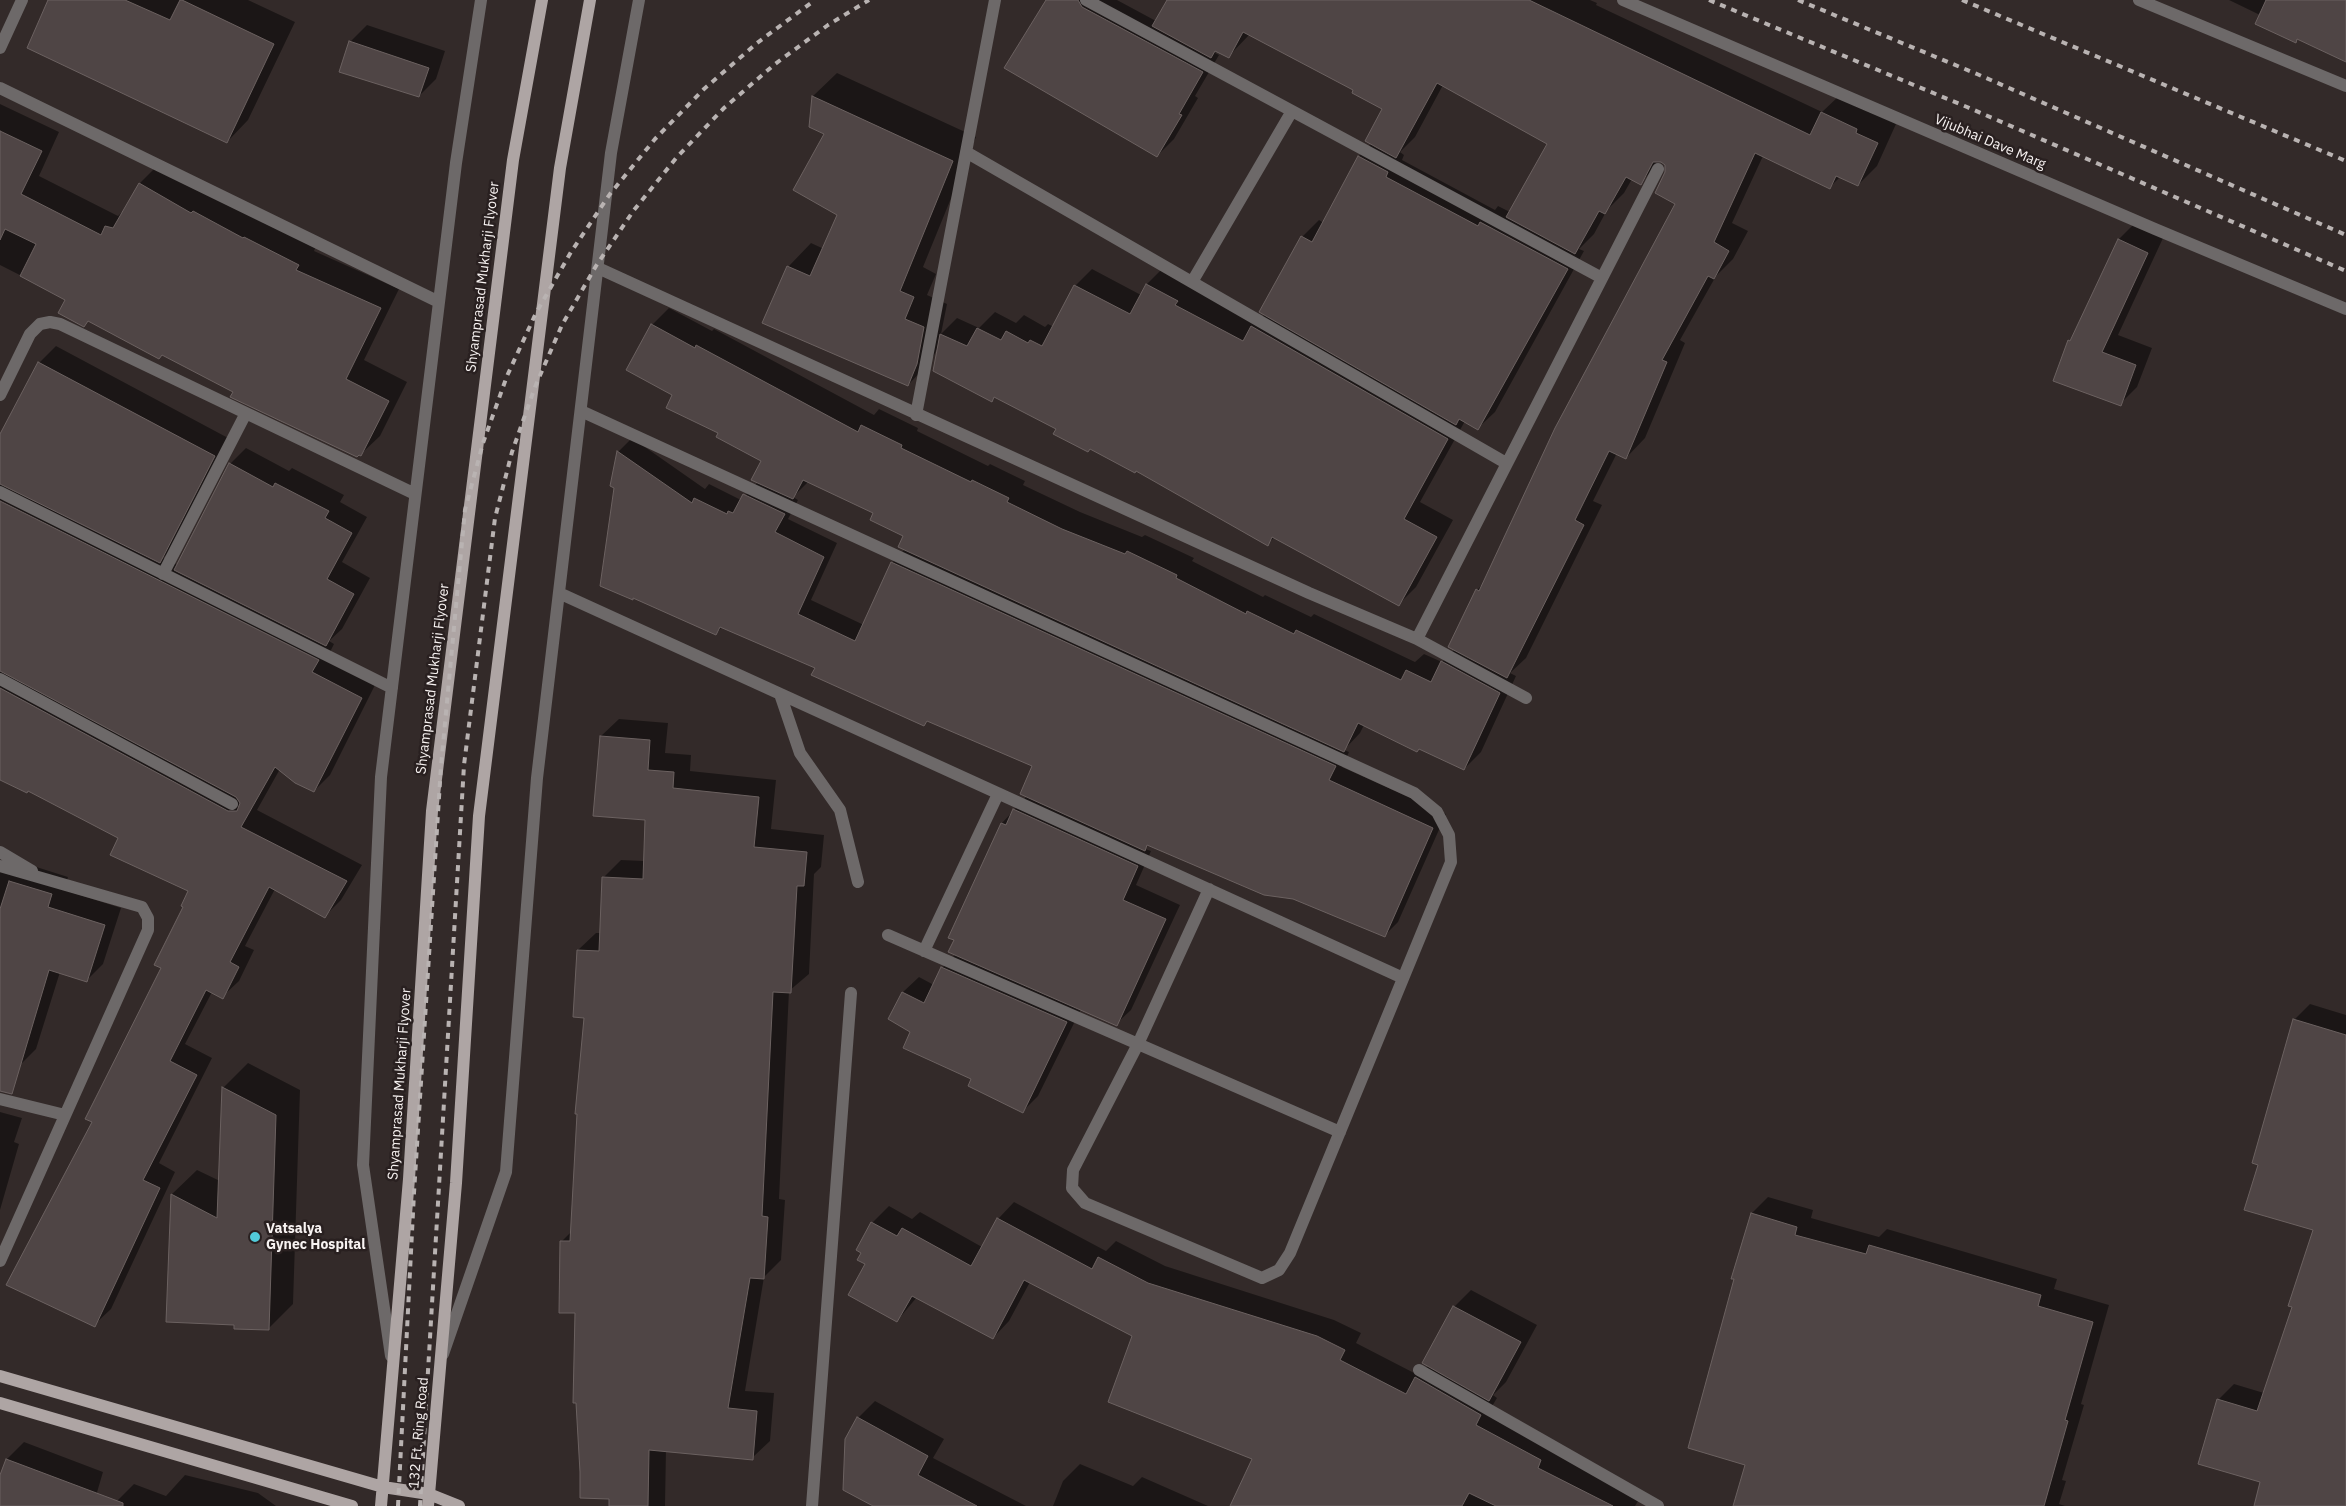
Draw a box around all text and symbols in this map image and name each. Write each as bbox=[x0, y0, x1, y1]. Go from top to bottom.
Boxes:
street label: Vijubhai Dave Marg bbox=[1932, 111, 2048, 173]
street label: Shyamprasad Mukharji Flyover bbox=[463, 181, 503, 373]
street label: Shyamprasad Mukharji Flyover bbox=[413, 583, 453, 775]
street label: Shyamprasad Mukharji Flyover bbox=[385, 988, 415, 1180]
place label: Vatsalya Gynec Hospital bbox=[266, 1221, 365, 1254]
marker: Vatsalya Gynec Hospital bbox=[248, 1230, 262, 1244]
street label: 132 Ft. Ring Road bbox=[406, 1377, 432, 1489]

